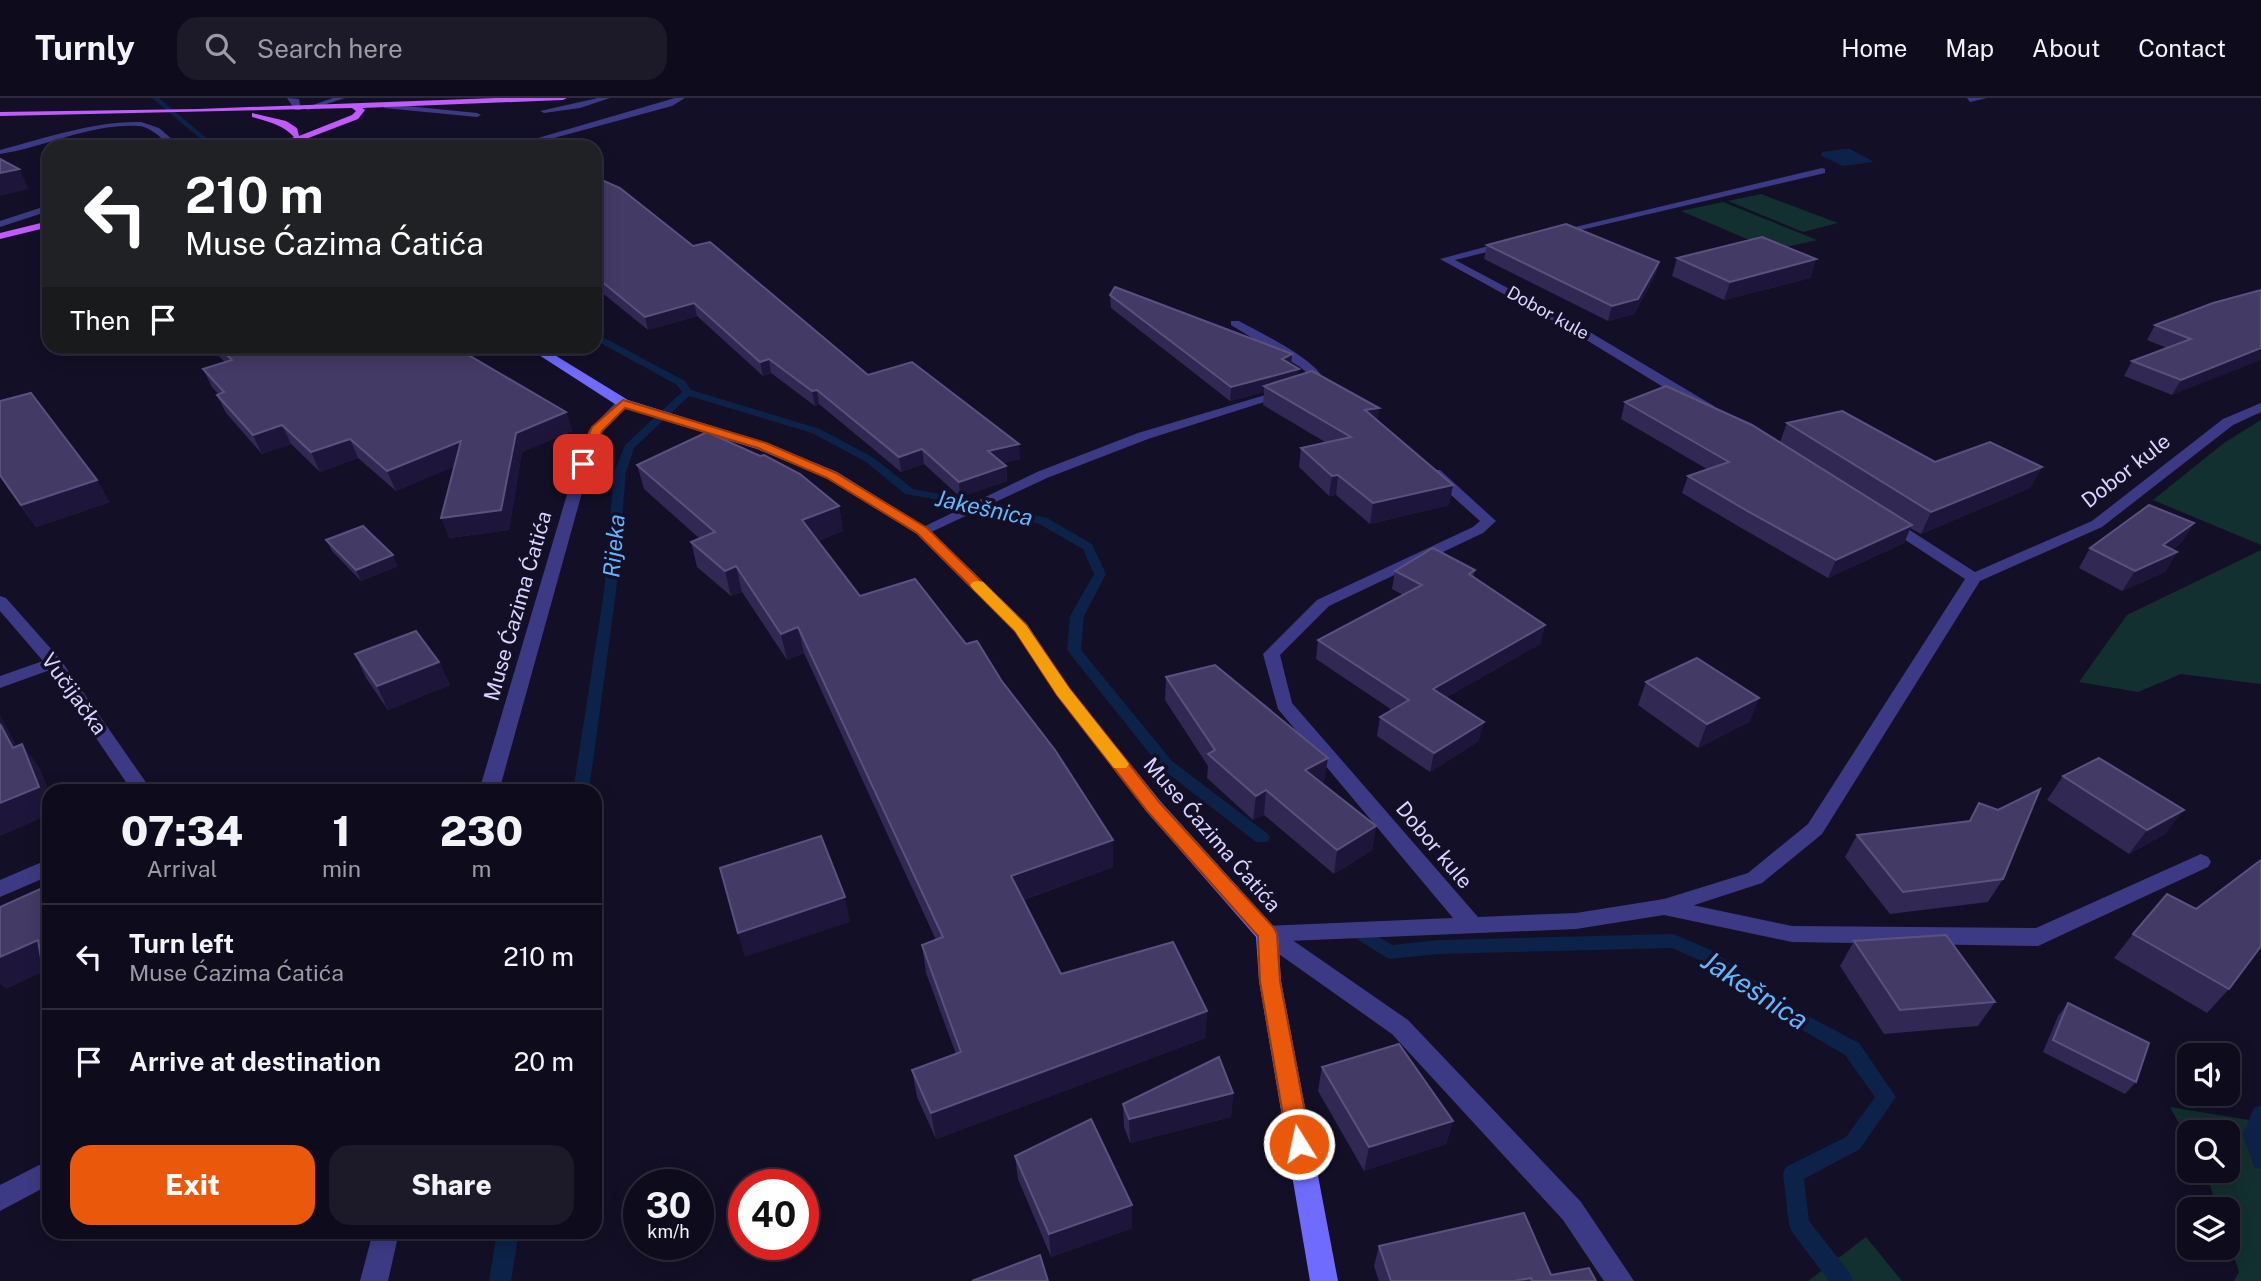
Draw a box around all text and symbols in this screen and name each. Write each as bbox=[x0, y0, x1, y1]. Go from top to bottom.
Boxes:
search box bbox=[177, 17, 667, 80]
text: Turnly bbox=[35, 29, 135, 67]
icon: search bbox=[201, 29, 239, 67]
text: Search here bbox=[257, 33, 403, 64]
text: Home bbox=[1841, 34, 1907, 62]
text: Map bbox=[1945, 34, 1994, 62]
text: About bbox=[2032, 34, 2100, 62]
text: Contact bbox=[2138, 34, 2226, 62]
text: 210 m bbox=[185, 166, 324, 224]
icon: left bbox=[70, 168, 161, 259]
text: Muse Ćazima Ćatića bbox=[185, 225, 484, 262]
street label: Dobor kule bbox=[1504, 281, 1593, 344]
icon: arrive bbox=[144, 301, 182, 339]
text: Then bbox=[70, 305, 130, 336]
street label: Dobor kule bbox=[2076, 428, 2175, 513]
pin bbox=[553, 434, 613, 494]
icon: arrive bbox=[564, 445, 602, 483]
water label: Jakešnica bbox=[933, 484, 1035, 531]
street label: Muse Ćazima Ćatića bbox=[478, 508, 557, 704]
water label: Rijeka bbox=[597, 513, 630, 579]
street label: Vučijačka bbox=[36, 648, 112, 739]
street label: Muse Ćazima Ćatića bbox=[1139, 752, 1286, 917]
street label: Dobor kule bbox=[1391, 796, 1478, 893]
text: 07:34 bbox=[121, 806, 243, 855]
text: 1 bbox=[332, 806, 351, 855]
text: 230 bbox=[440, 806, 523, 855]
text: Arrival bbox=[146, 855, 217, 882]
text: min bbox=[322, 855, 361, 882]
text: m bbox=[472, 855, 491, 882]
text: Turn left bbox=[129, 928, 234, 959]
icon: left bbox=[70, 938, 108, 976]
text: 210 m bbox=[503, 941, 574, 972]
water label: Jakešnica bbox=[1696, 943, 1815, 1036]
text: Muse Ćazima Ćatića bbox=[129, 959, 344, 986]
icon: arrive bbox=[70, 1043, 108, 1081]
map controls bbox=[2177, 1043, 2240, 1260]
button: sound bbox=[2177, 1043, 2240, 1106]
text: Arrive at destination bbox=[129, 1046, 381, 1077]
text: 20 m bbox=[514, 1046, 574, 1077]
position arrow bbox=[1262, 1107, 1336, 1181]
button: search bbox=[2177, 1120, 2240, 1183]
button: Exit bbox=[70, 1145, 315, 1225]
button: Share bbox=[329, 1145, 574, 1225]
speed limit sign: 40 bbox=[728, 1169, 819, 1260]
text: 30 bbox=[646, 1185, 691, 1226]
button: layers bbox=[2177, 1197, 2240, 1260]
text: km/h bbox=[647, 1221, 690, 1242]

